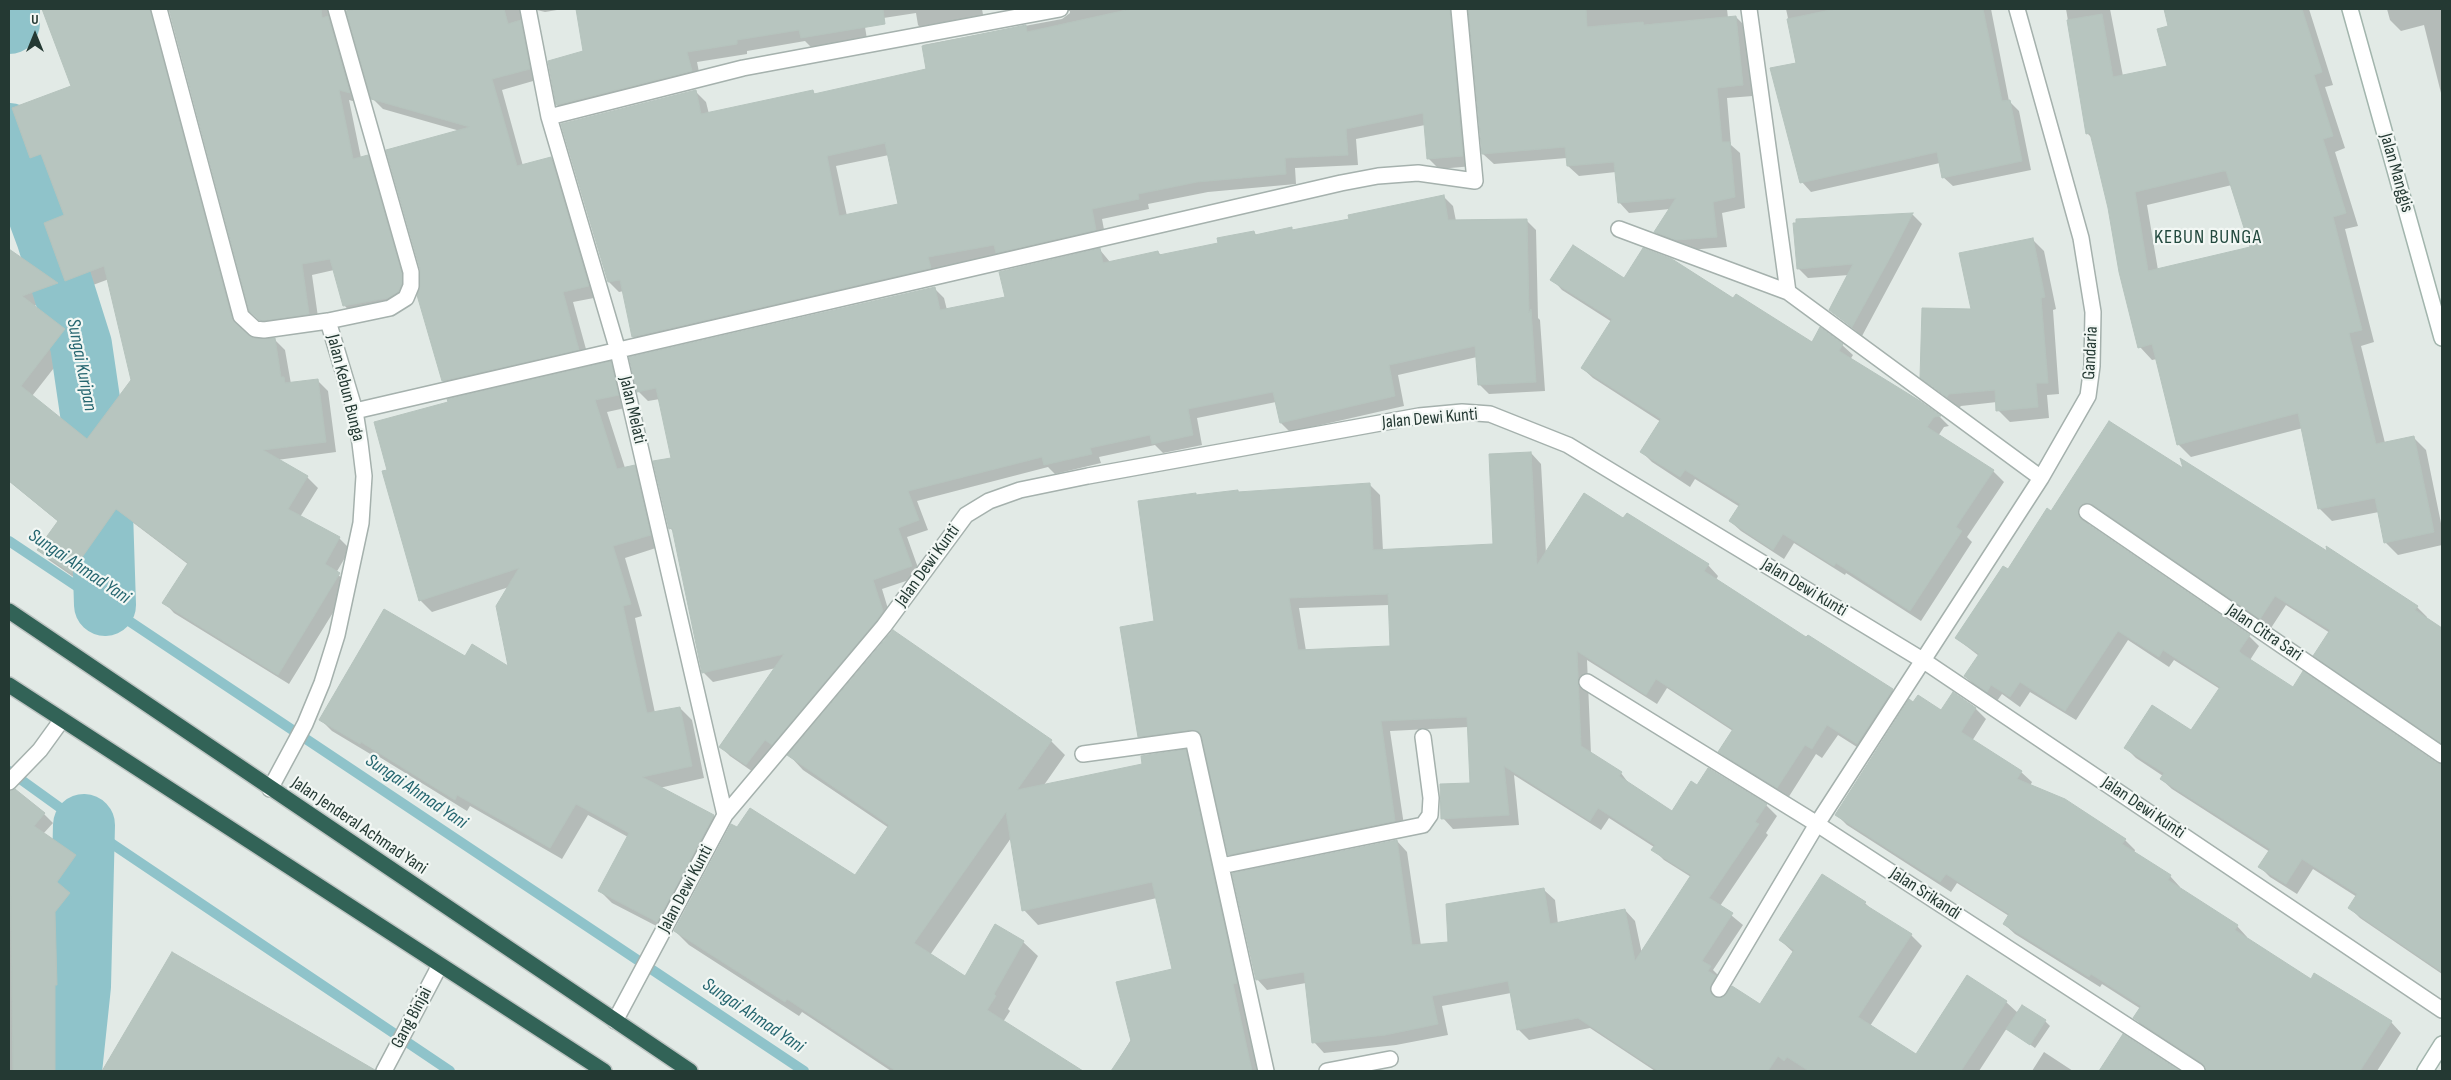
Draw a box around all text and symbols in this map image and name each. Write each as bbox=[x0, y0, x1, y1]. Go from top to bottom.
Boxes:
north arrow bbox=[10, 10, 60, 60]
text: U bbox=[31, 11, 39, 28]
street label: Jalan Manggis bbox=[2374, 131, 2418, 215]
district label: KEBUN BUNGA bbox=[2153, 226, 2263, 250]
water label: Sungai Kuripan bbox=[61, 317, 101, 413]
street label: Gandaria bbox=[2079, 326, 2103, 380]
street label: Jalan Kebun Bunga bbox=[321, 332, 369, 444]
street label: Jalan Melati bbox=[614, 374, 650, 446]
street label: Jalan Dewi Kunti bbox=[1381, 404, 1479, 434]
street label: Jalan Dewi Kunti bbox=[891, 521, 965, 611]
water label: Sungai Ahmad Yani bbox=[24, 525, 134, 609]
street label: Jalan Dewi Kunti bbox=[1757, 554, 1851, 622]
street label: Jalan Citra Sari bbox=[2222, 600, 2306, 666]
water label: Sungai Ahmad Yani bbox=[361, 750, 471, 834]
street label: Jalan Dewi Kunti bbox=[2097, 772, 2189, 844]
street label: Jalan Jenderal Achmad Yani bbox=[287, 773, 431, 879]
street label: Jalan Dewi Kunti bbox=[654, 842, 718, 936]
street label: Jalan Srikandi bbox=[1886, 863, 1964, 925]
water label: Sungai Ahmad Yani bbox=[698, 974, 808, 1058]
street label: Gang Binjai bbox=[387, 984, 437, 1052]

